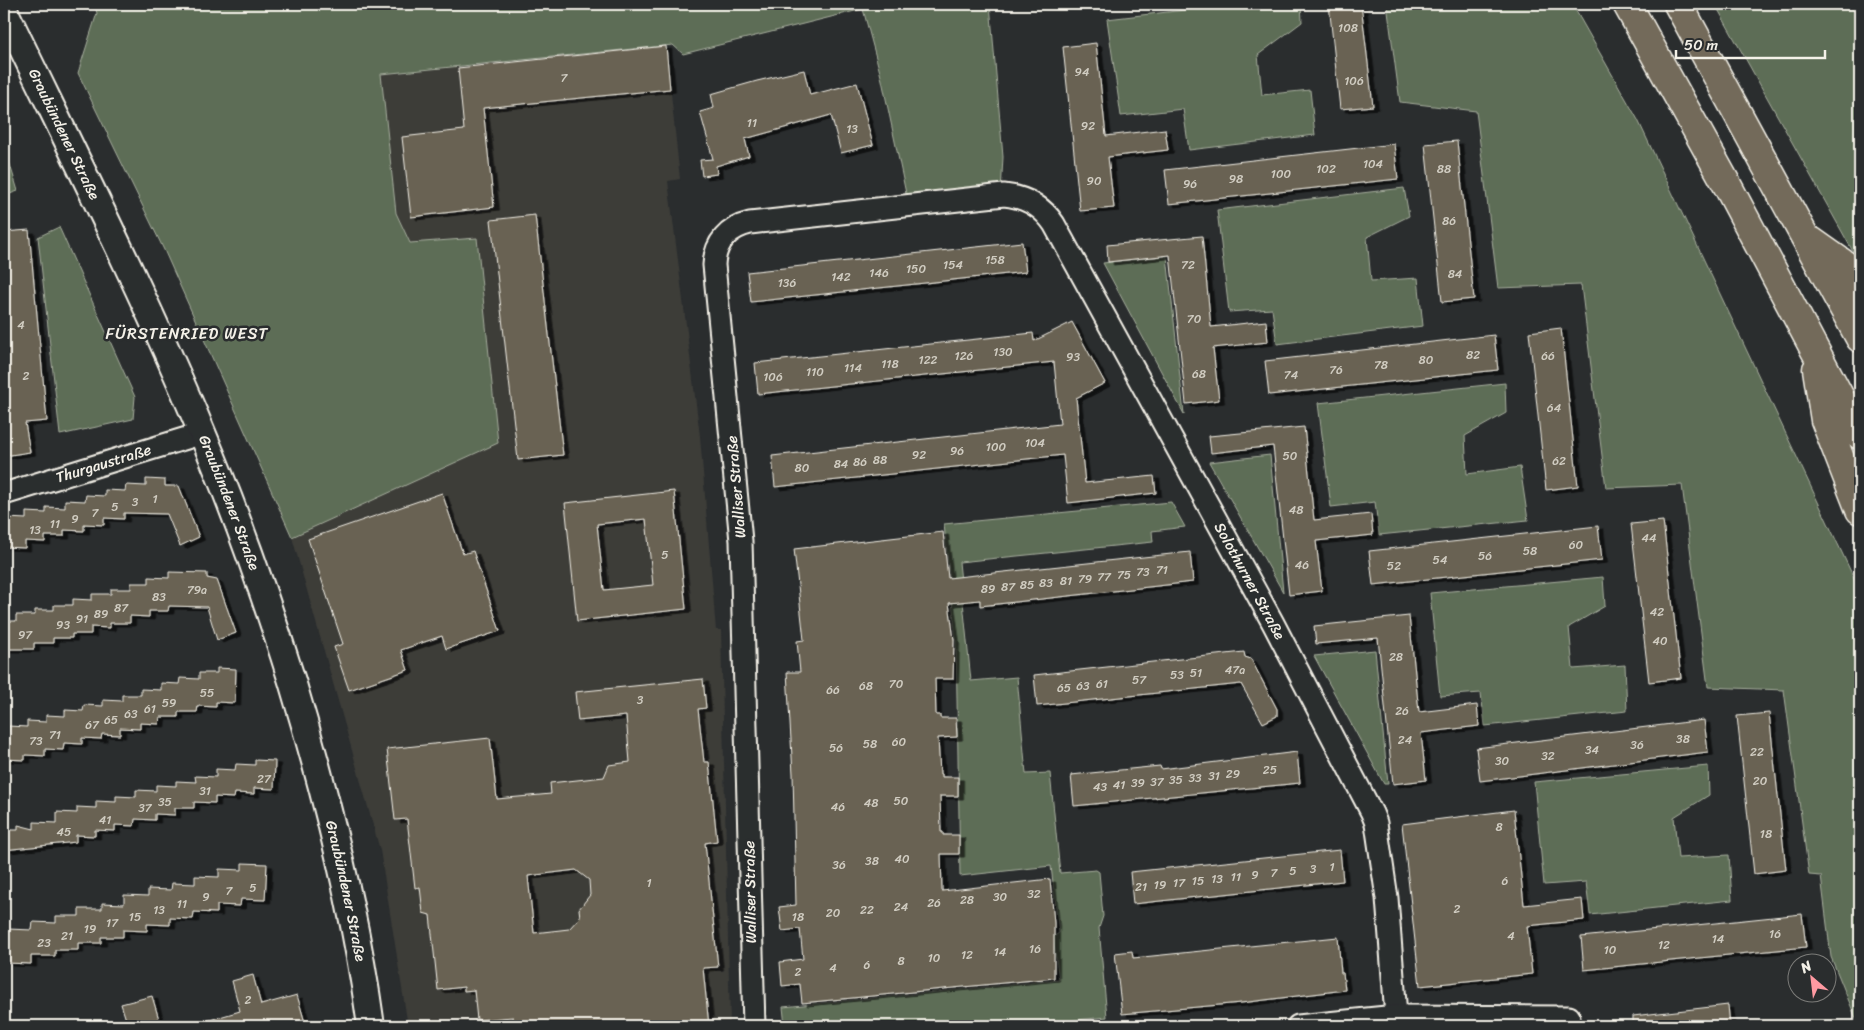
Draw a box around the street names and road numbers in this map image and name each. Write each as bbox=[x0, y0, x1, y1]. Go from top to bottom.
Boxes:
street label: Graubündener Straße bbox=[21, 64, 107, 204]
street label: Graubündener Straße bbox=[191, 431, 267, 574]
street label: Walliser Straße bbox=[719, 434, 753, 539]
street label: Thurgaustraße bbox=[52, 437, 155, 490]
street label: Solothurner Straße bbox=[1207, 517, 1293, 644]
street label: Graubündener Straße bbox=[318, 818, 374, 964]
street label: Walliser Straße bbox=[736, 840, 764, 944]

